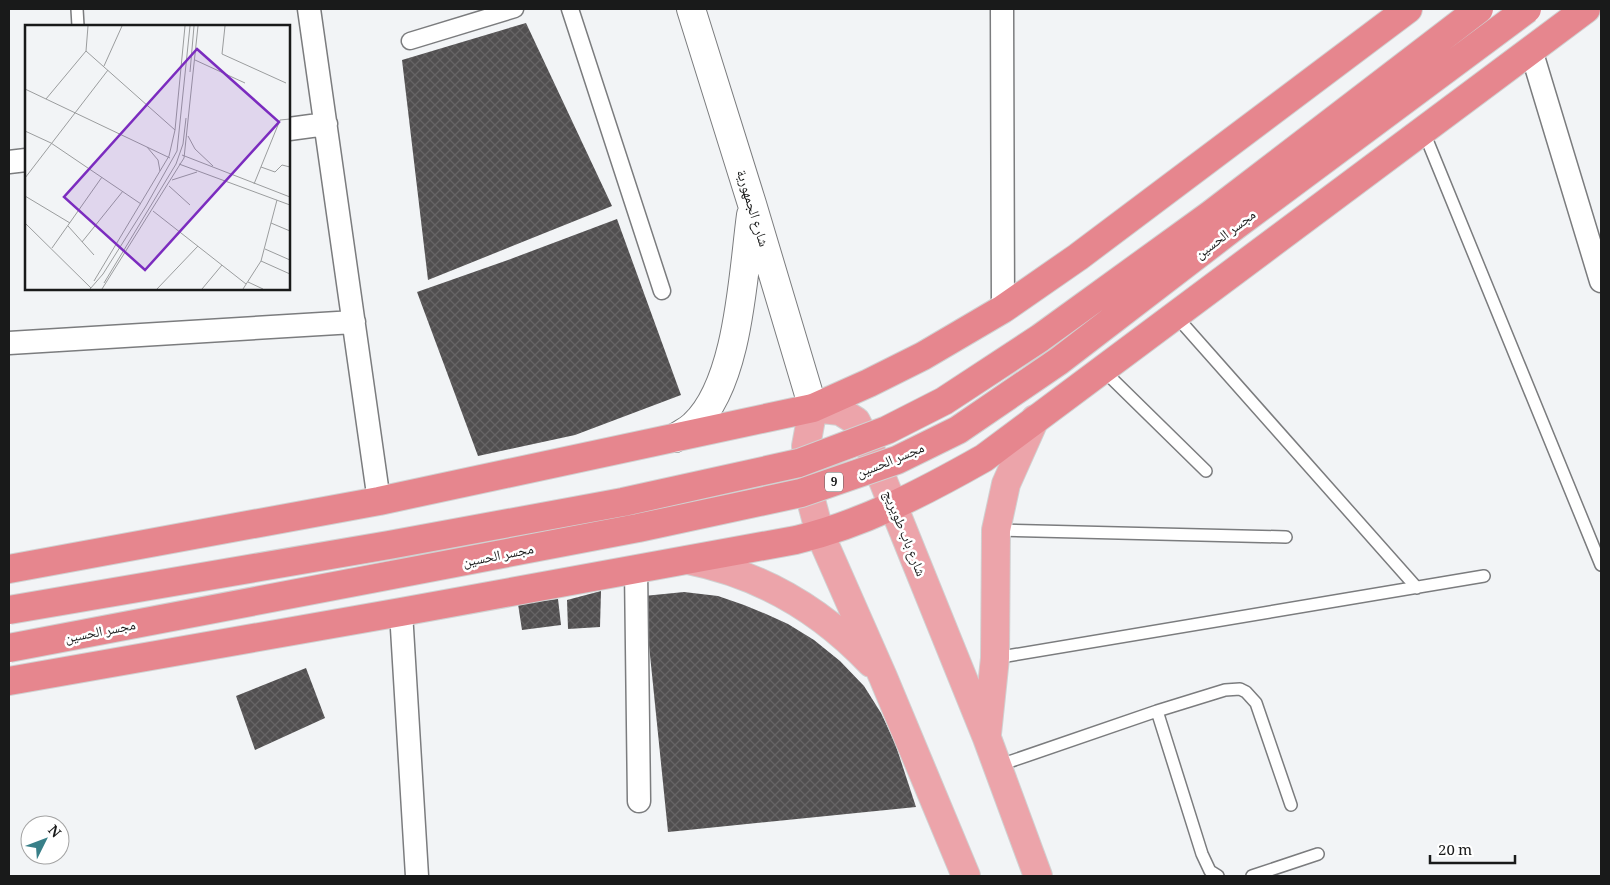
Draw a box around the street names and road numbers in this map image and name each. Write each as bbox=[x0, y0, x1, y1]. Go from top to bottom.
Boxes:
street label: شارع الجمهورية bbox=[728, 167, 774, 250]
street label: مجسر الحسين bbox=[1190, 204, 1262, 267]
street label: مجسر الحسين bbox=[853, 437, 929, 486]
road number: 9 bbox=[825, 472, 843, 492]
street label: شارع باب طويريج bbox=[875, 487, 931, 581]
street label: مجسر الحسين bbox=[461, 538, 536, 576]
street label: مجسر الحسين bbox=[63, 614, 138, 652]

